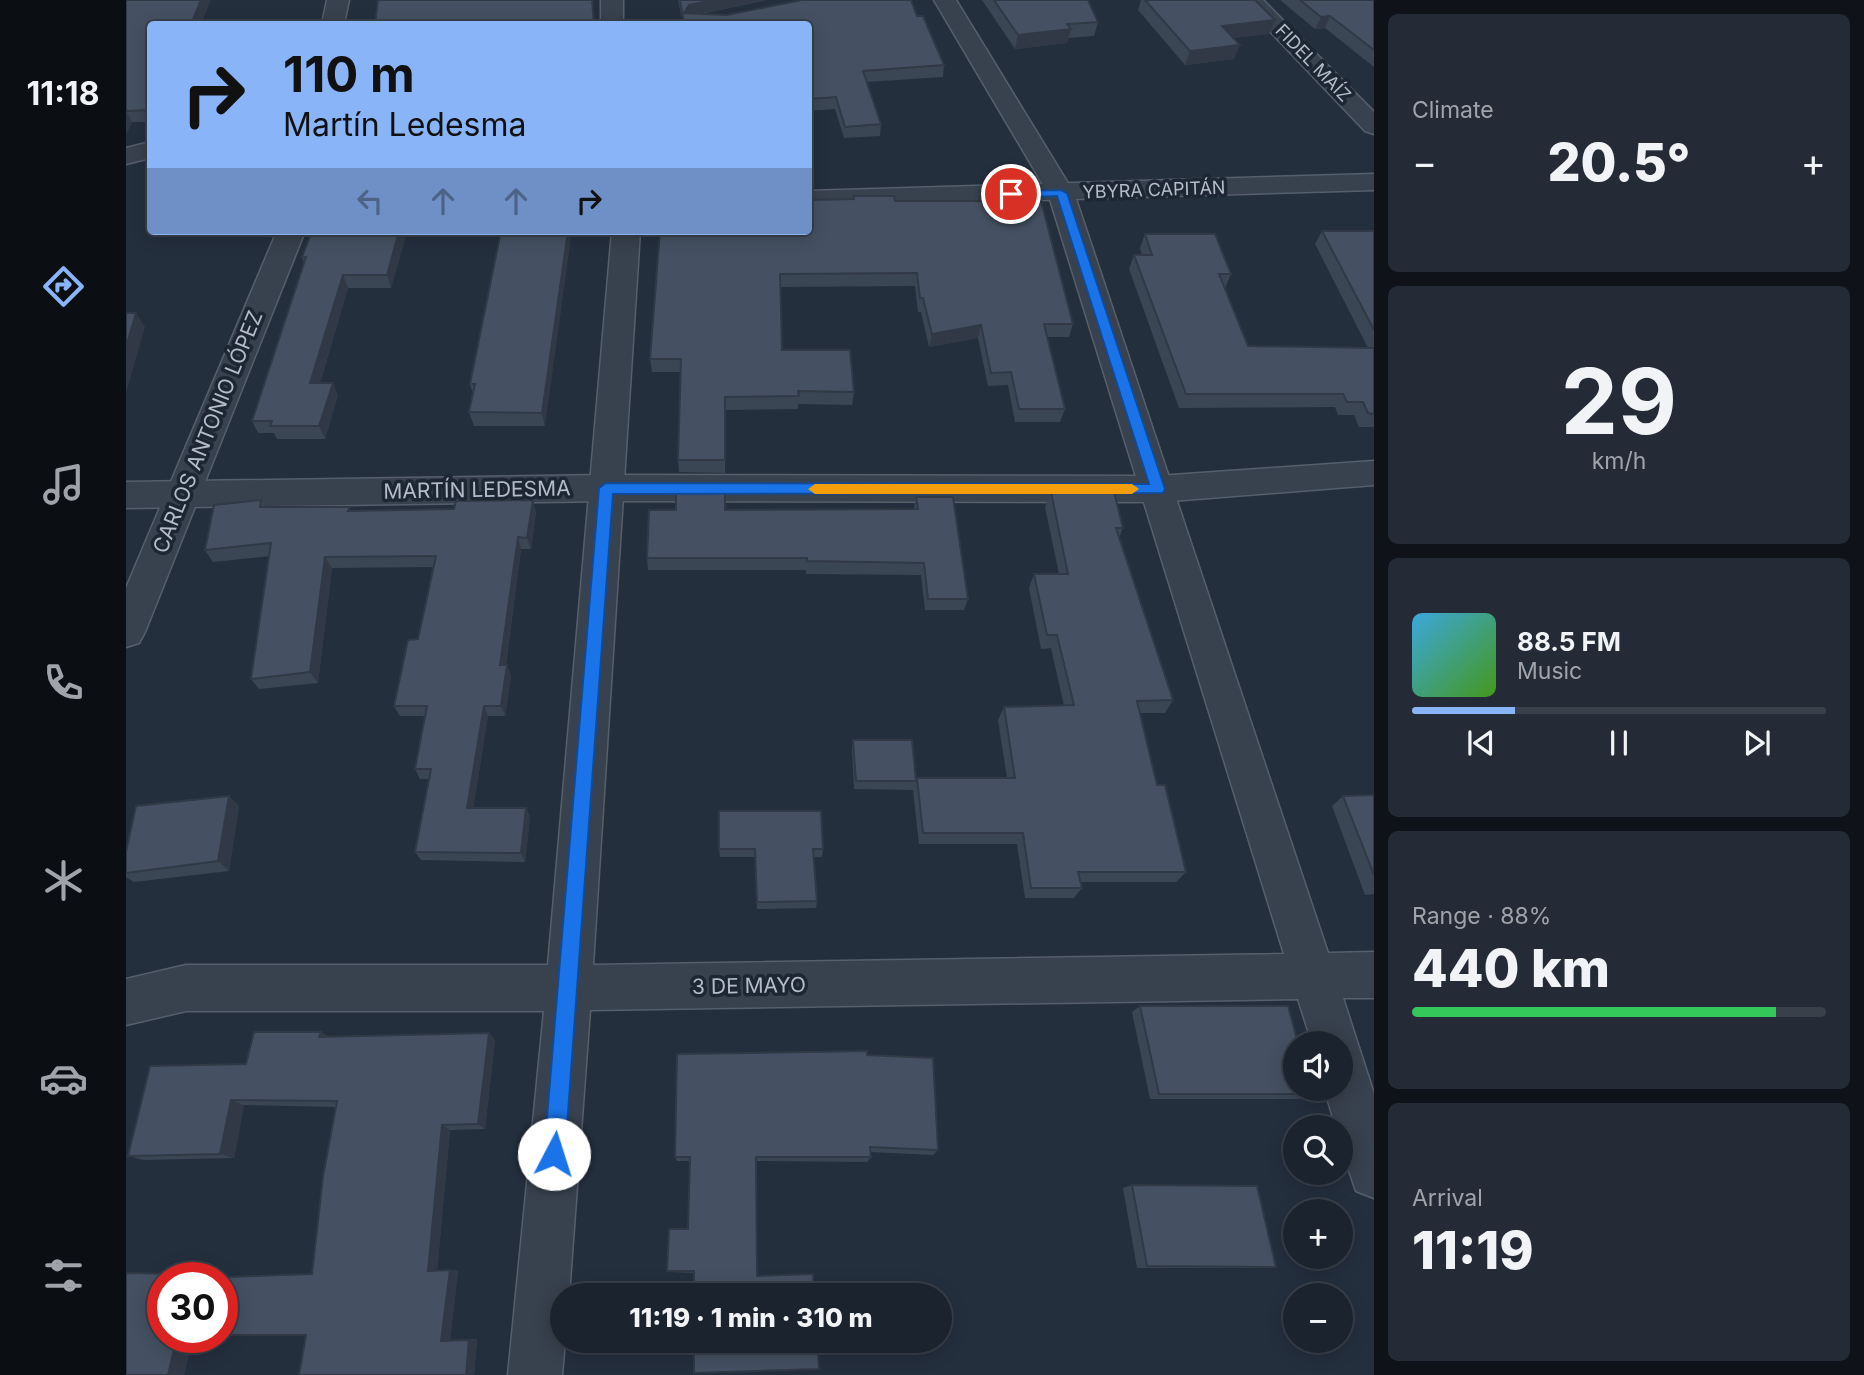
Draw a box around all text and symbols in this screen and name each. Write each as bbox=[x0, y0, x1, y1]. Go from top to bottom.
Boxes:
street label: FIDEL MAÍZ bbox=[1271, 19, 1356, 106]
text: 110 m bbox=[283, 45, 415, 104]
icon: right bbox=[168, 49, 259, 140]
text: 11:18 bbox=[27, 74, 99, 113]
text: Climate bbox=[1412, 96, 1494, 124]
text: Martín Ledesma bbox=[283, 105, 526, 144]
text: 20.5° bbox=[1547, 131, 1691, 194]
text: − bbox=[1412, 139, 1437, 185]
text: + bbox=[1801, 139, 1826, 185]
pin bbox=[981, 164, 1041, 224]
icon: arrive bbox=[992, 175, 1030, 213]
street label: YBYRA CAPITÁN bbox=[1082, 176, 1226, 202]
icon: left bbox=[351, 182, 389, 220]
icon: ahead bbox=[424, 182, 462, 220]
icon: ahead bbox=[497, 182, 535, 220]
icon: right bbox=[570, 182, 608, 220]
icon: directions bbox=[39, 262, 88, 311]
street label: CARLOS ANTONIO LÓPEZ bbox=[147, 307, 268, 557]
text: 29 bbox=[1561, 346, 1677, 456]
text: km/h bbox=[1592, 447, 1646, 475]
icon: music bbox=[39, 460, 88, 509]
street label: MARTÍN LEDESMA bbox=[383, 474, 571, 504]
text: 88.5 FM bbox=[1517, 626, 1621, 657]
text: Music bbox=[1517, 657, 1582, 685]
icon: phone bbox=[39, 658, 88, 707]
icon: previous bbox=[1462, 724, 1500, 762]
icon: pause bbox=[1600, 724, 1638, 762]
icon: next bbox=[1738, 724, 1776, 762]
icon: climate bbox=[39, 856, 88, 905]
text: Range · 88% bbox=[1412, 902, 1551, 930]
text: 440 km bbox=[1412, 937, 1610, 1000]
street label: 3 DE MAYO bbox=[692, 972, 806, 999]
map controls bbox=[1283, 1031, 1353, 1353]
button: sound bbox=[1283, 1031, 1353, 1101]
icon: car bbox=[39, 1054, 88, 1103]
button: search bbox=[1283, 1115, 1353, 1185]
position arrow bbox=[517, 1117, 591, 1191]
text: Arrival bbox=[1412, 1184, 1483, 1212]
button: + bbox=[1283, 1199, 1353, 1269]
text: 11:19 bbox=[1412, 1219, 1534, 1282]
icon: filters bbox=[39, 1251, 88, 1300]
speed limit sign: 30 bbox=[147, 1262, 238, 1353]
button: − bbox=[1283, 1283, 1353, 1353]
text: 11:19 · 1 min · 310 m bbox=[629, 1302, 873, 1333]

